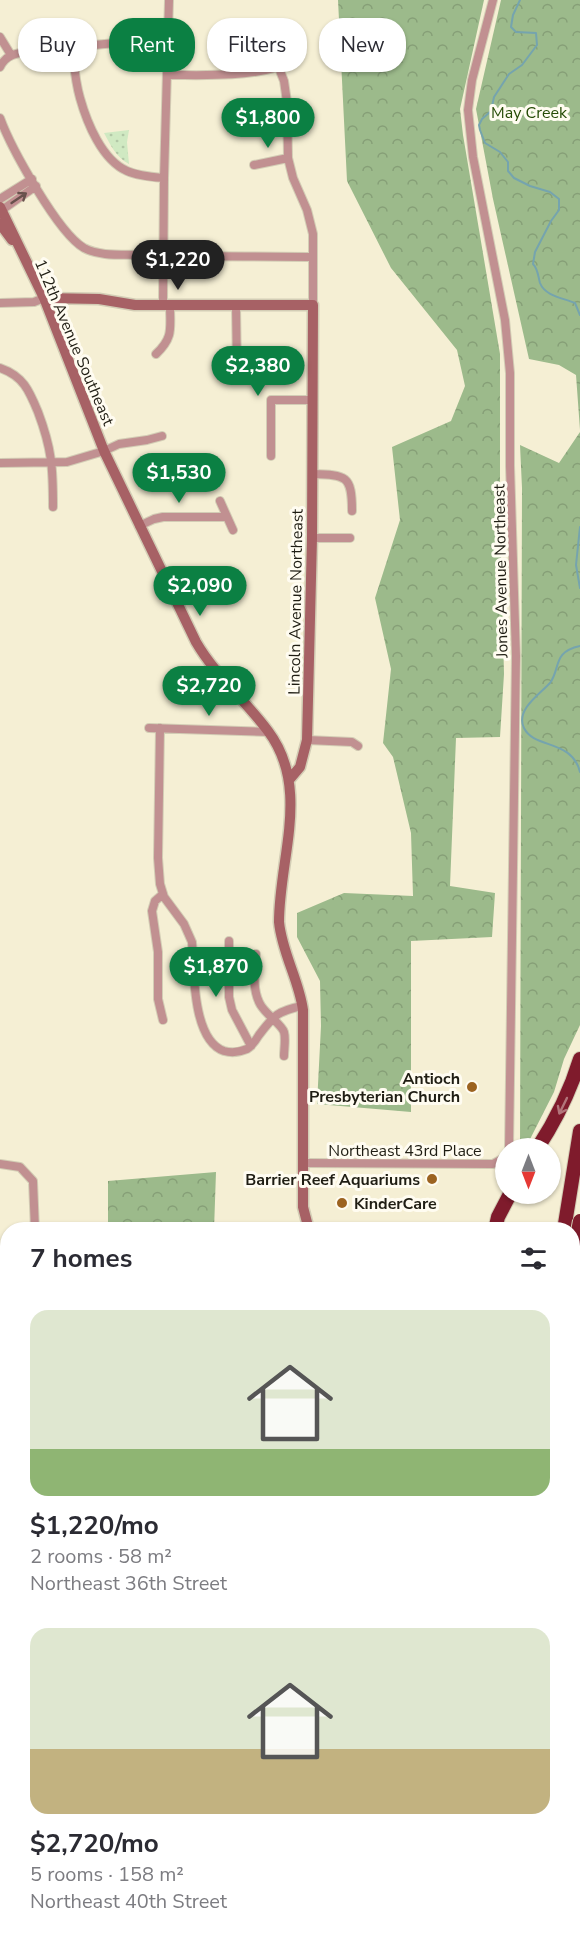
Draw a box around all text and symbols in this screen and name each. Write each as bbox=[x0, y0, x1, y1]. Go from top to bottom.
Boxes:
chip: Buy bbox=[18, 18, 97, 72]
chip: Rent bbox=[109, 18, 195, 72]
chip: Filters bbox=[207, 18, 307, 72]
chip: New bbox=[319, 18, 406, 72]
pin: $1,800 bbox=[219, 98, 317, 149]
park label: May Creek bbox=[491, 102, 568, 124]
text: $1,800 bbox=[236, 104, 300, 131]
one-way arrow bbox=[10, 192, 27, 204]
pin: $1,220 bbox=[129, 240, 227, 291]
text: $1,220 bbox=[146, 246, 210, 273]
street label: 112th Avenue Southeast bbox=[29, 256, 119, 429]
pin: $2,380 bbox=[209, 346, 307, 397]
text: $2,380 bbox=[226, 352, 290, 379]
pin: $1,530 bbox=[130, 453, 228, 504]
text: $1,530 bbox=[147, 459, 211, 486]
street label: Jones Avenue Northeast bbox=[488, 483, 514, 659]
street label: Lincoln Avenue Northeast bbox=[283, 508, 309, 695]
pin: $2,090 bbox=[151, 566, 249, 617]
text: $2,090 bbox=[168, 572, 232, 599]
pin: $2,720 bbox=[160, 666, 258, 717]
text: $2,720 bbox=[177, 672, 241, 699]
pin: $1,870 bbox=[167, 947, 265, 998]
text: $1,870 bbox=[184, 953, 248, 980]
place label: Antioch Presbyterian Church bbox=[309, 1068, 460, 1108]
marker: Antioch Presbyterian Church bbox=[465, 1080, 479, 1094]
one-way arrow bbox=[556, 1096, 568, 1114]
north arrow bbox=[495, 1138, 561, 1204]
map controls bbox=[495, 1138, 561, 1204]
street label: Northeast 43rd Place bbox=[328, 1140, 482, 1162]
place label: Barrier Reef Aquariums bbox=[245, 1169, 420, 1191]
marker: Barrier Reef Aquariums bbox=[425, 1172, 439, 1186]
place label: KinderCare bbox=[354, 1193, 437, 1215]
marker: KinderCare bbox=[335, 1196, 349, 1210]
text: 7 homes bbox=[30, 1241, 132, 1276]
icon: filters bbox=[517, 1242, 550, 1275]
icon: home bbox=[236, 1349, 344, 1457]
text: $1,220/mo bbox=[30, 1508, 159, 1543]
text: 2 rooms · 58 m² bbox=[30, 1543, 172, 1570]
text: Northeast 36th Street bbox=[30, 1570, 227, 1597]
icon: home bbox=[236, 1667, 344, 1775]
text: $2,720/mo bbox=[30, 1826, 159, 1861]
text: 5 rooms · 158 m² bbox=[30, 1861, 184, 1888]
text: Northeast 40th Street bbox=[30, 1888, 227, 1915]

